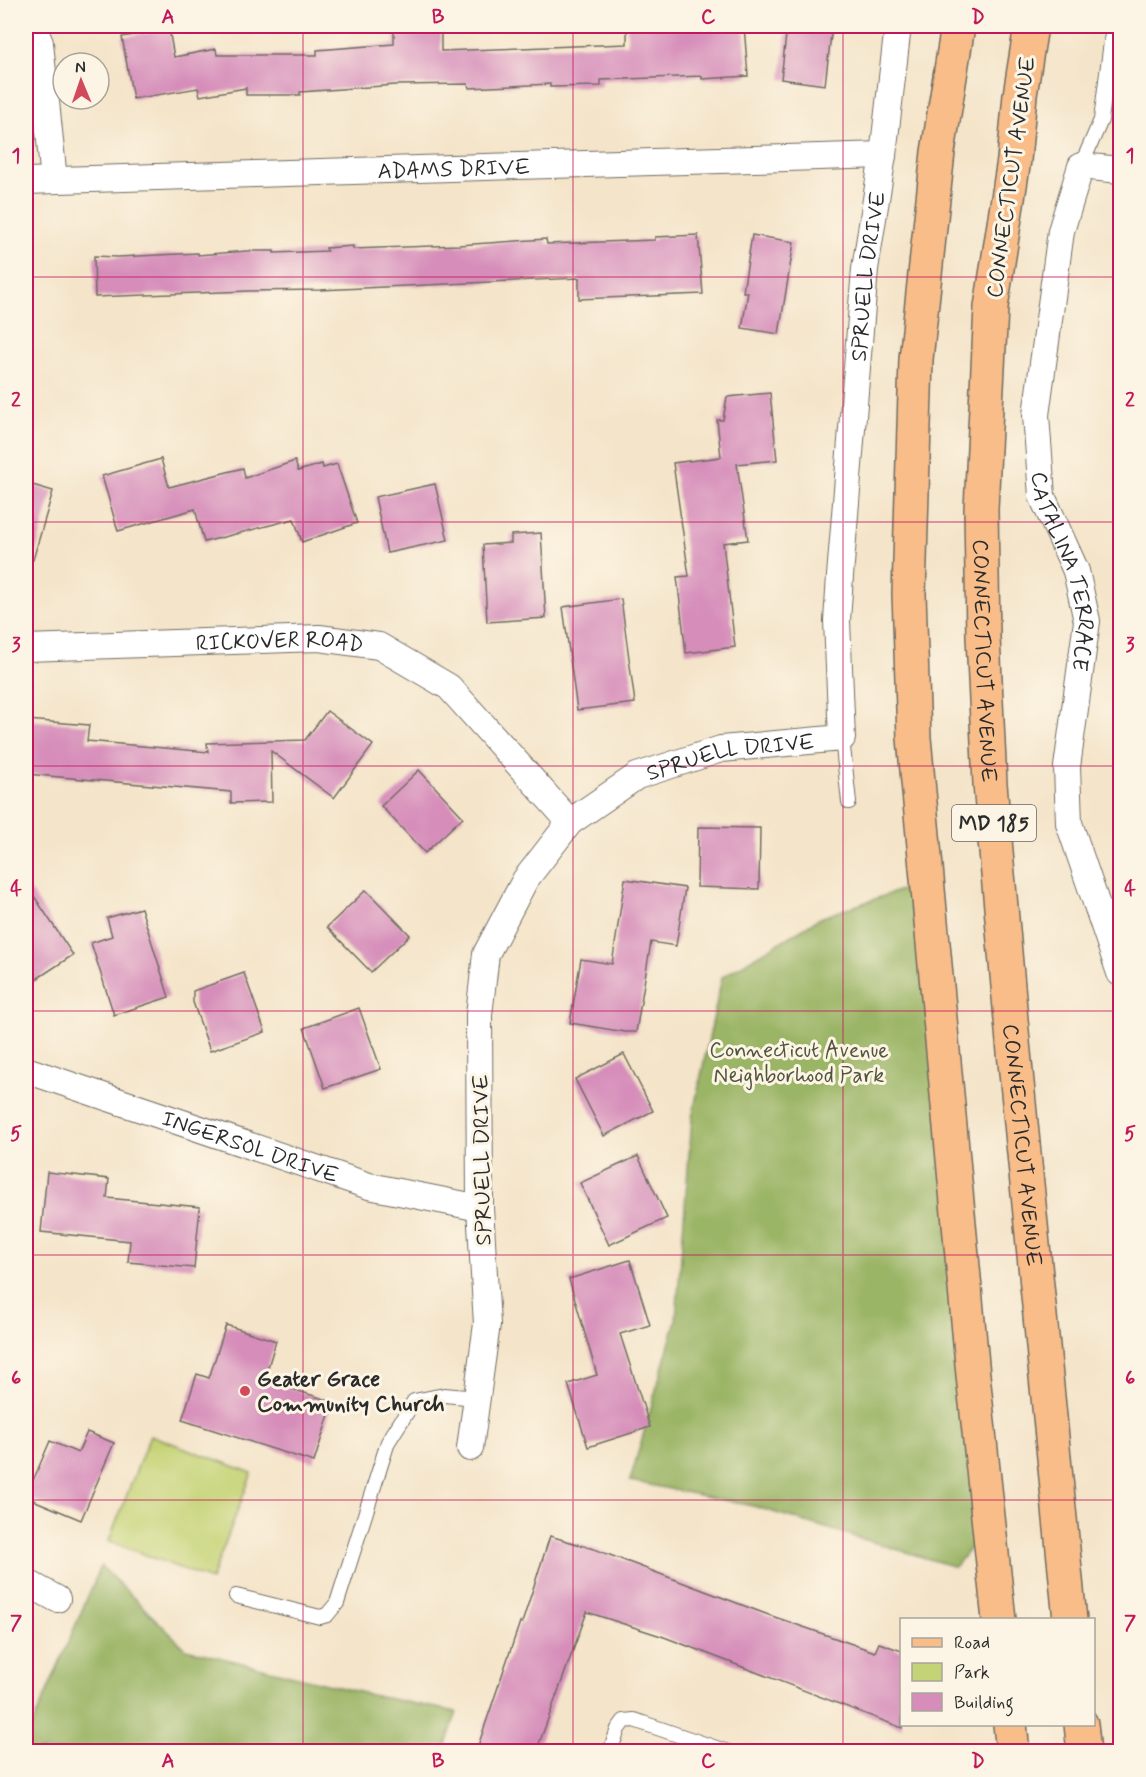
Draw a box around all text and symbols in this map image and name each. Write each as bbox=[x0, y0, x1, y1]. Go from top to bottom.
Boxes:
text: A bbox=[161, 4, 175, 31]
text: B bbox=[432, 4, 445, 31]
text: C bbox=[701, 4, 716, 31]
text: D bbox=[971, 4, 985, 31]
north arrow bbox=[51, 51, 111, 111]
street label: CONNECTICUT AVENUE bbox=[981, 55, 1043, 300]
text: N bbox=[75, 57, 86, 78]
text: 1 bbox=[12, 143, 20, 170]
text: 1 bbox=[1126, 143, 1134, 170]
street label: ADAMS DRIVE bbox=[377, 154, 531, 186]
street label: SPRUELL DRIVE bbox=[846, 189, 893, 363]
text: 2 bbox=[11, 387, 21, 414]
text: 2 bbox=[1125, 387, 1135, 414]
street label: CATALINA TERRACE bbox=[1024, 471, 1099, 673]
street label: CONNECTICUT AVENUE bbox=[965, 539, 1002, 783]
street label: RICKOVER ROAD bbox=[195, 626, 365, 660]
text: 3 bbox=[11, 632, 21, 659]
text: 3 bbox=[1125, 632, 1135, 659]
street label: SPRUELL DRIVE bbox=[643, 729, 815, 788]
road number: MD 185 bbox=[952, 805, 1036, 841]
text: 4 bbox=[10, 876, 22, 903]
text: 4 bbox=[1124, 876, 1136, 903]
street label: CONNECTICUT AVENUE bbox=[995, 1023, 1047, 1268]
park label: Connecticut Avenue Neighborhood Park bbox=[709, 1037, 889, 1091]
street label: SPRUELL DRIVE bbox=[468, 1074, 498, 1246]
street label: INGERSOL DRIVE bbox=[158, 1105, 342, 1191]
text: 5 bbox=[10, 1121, 22, 1148]
text: 5 bbox=[1124, 1121, 1136, 1148]
text: 6 bbox=[11, 1365, 21, 1392]
text: 6 bbox=[1125, 1365, 1135, 1392]
place label: Geater Grace Community Church bbox=[257, 1366, 445, 1419]
marker: Geater Grace Community Church bbox=[238, 1384, 252, 1398]
text: 7 bbox=[10, 1610, 22, 1637]
text: 7 bbox=[1124, 1610, 1136, 1637]
legend bbox=[900, 1618, 1095, 1726]
text: Road bbox=[954, 1631, 990, 1655]
text: Park bbox=[954, 1661, 990, 1685]
text: Building bbox=[954, 1691, 1014, 1717]
text: A bbox=[161, 1748, 175, 1775]
text: B bbox=[432, 1748, 445, 1775]
text: C bbox=[701, 1748, 716, 1775]
text: D bbox=[971, 1748, 985, 1775]

